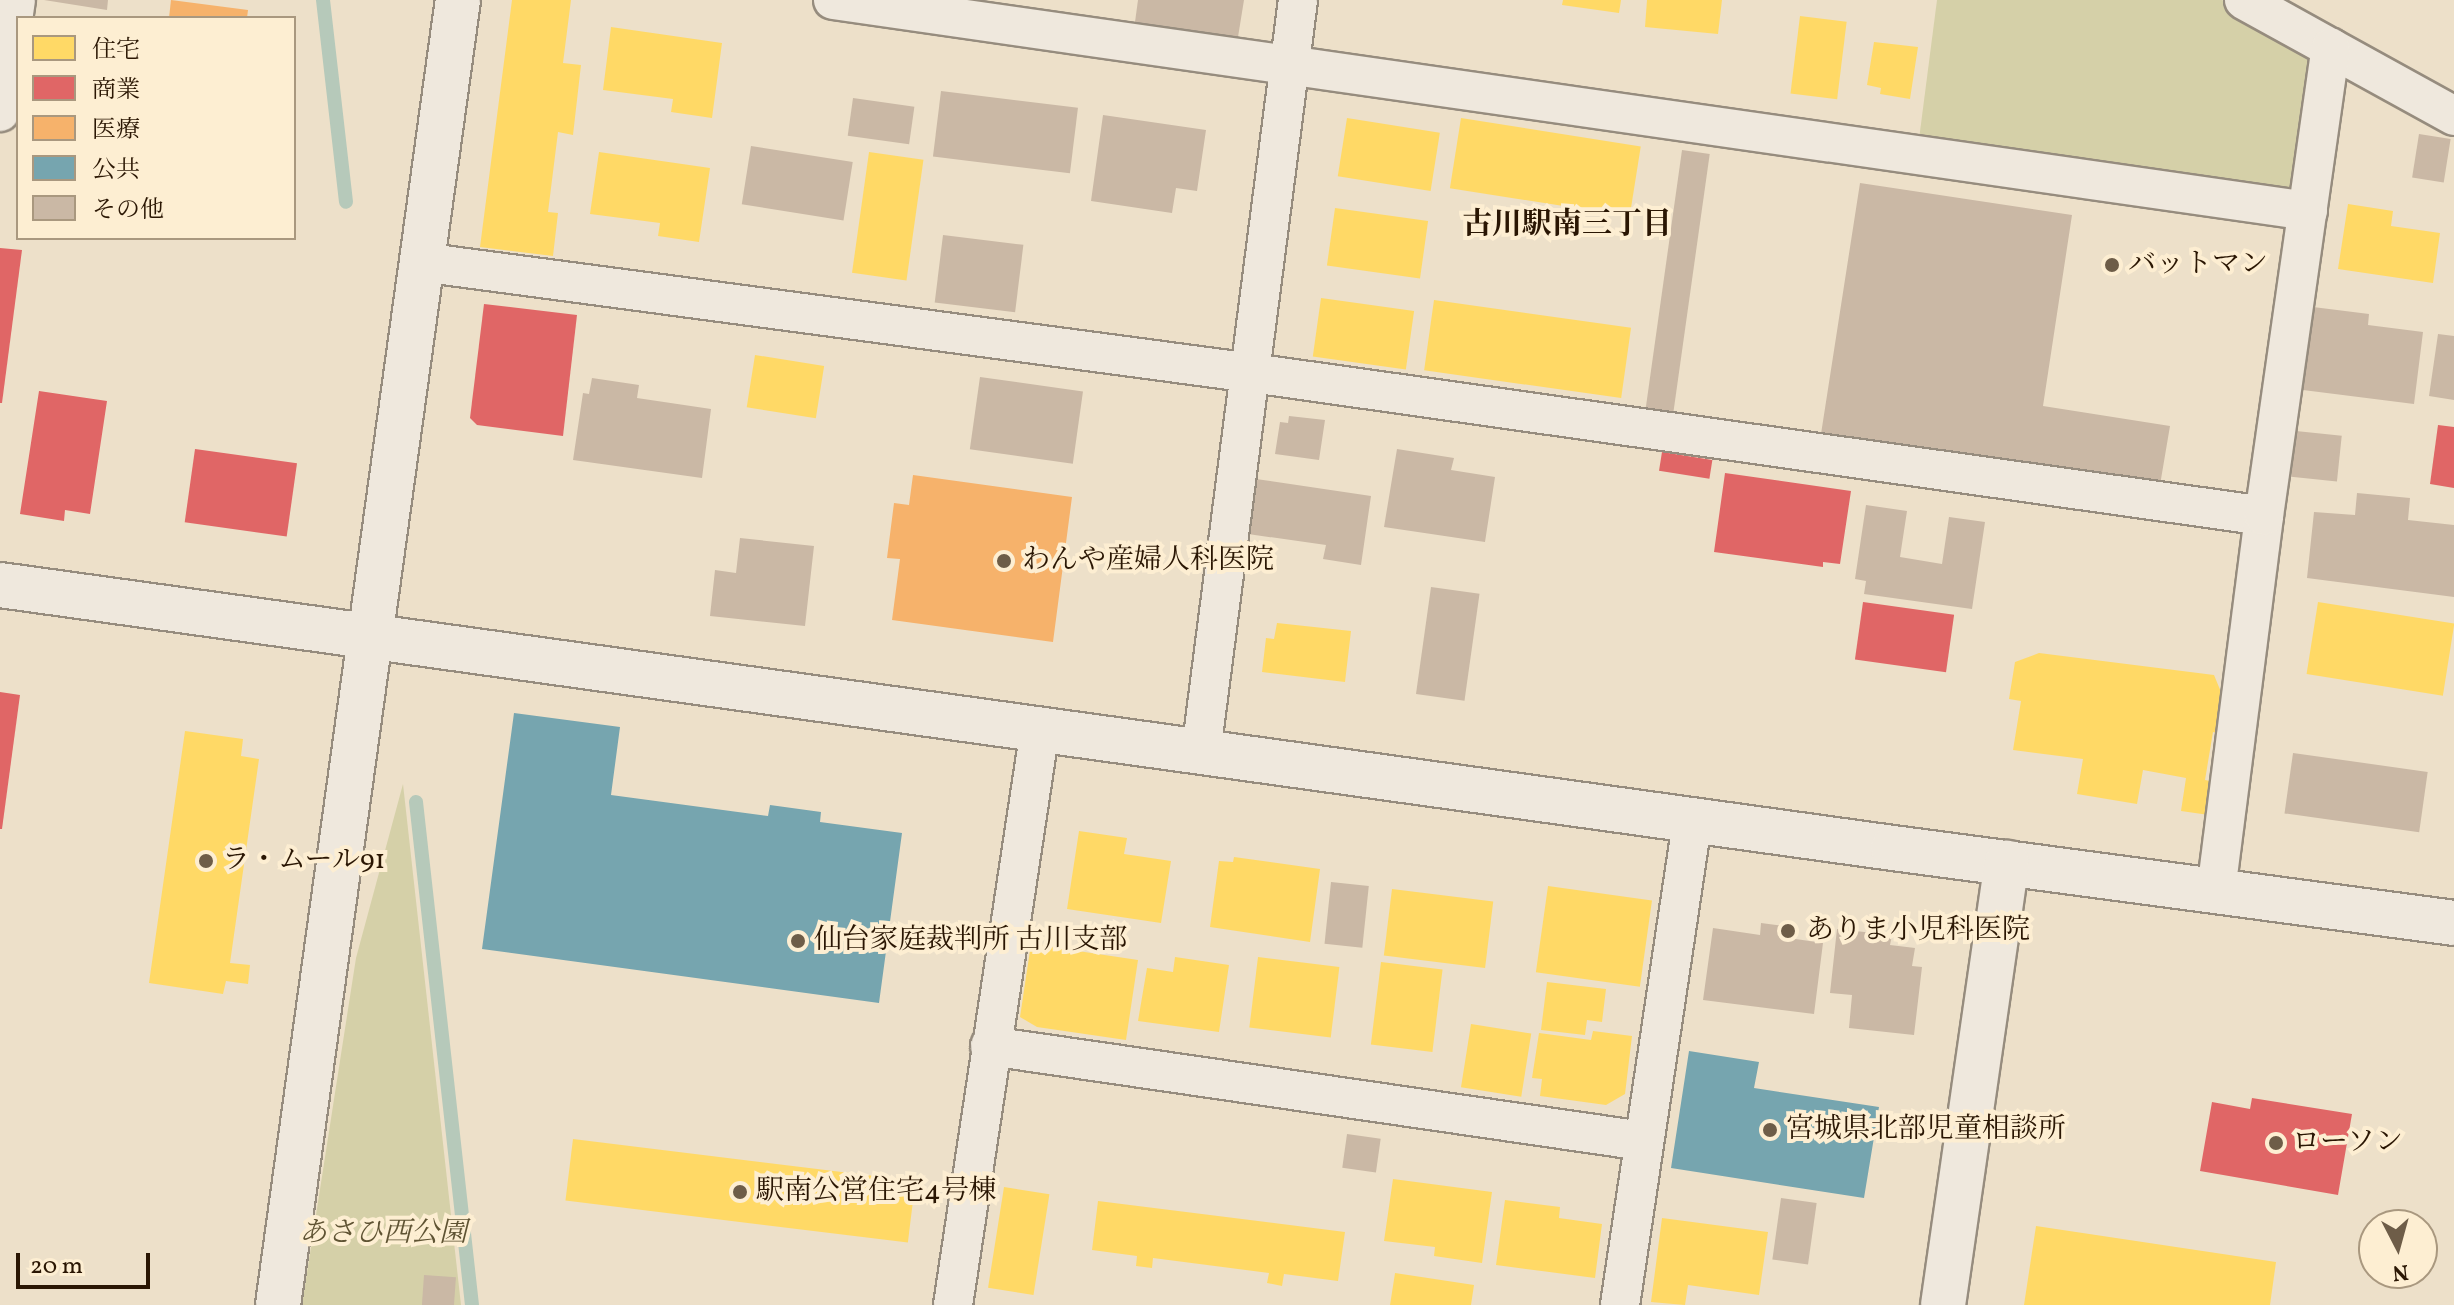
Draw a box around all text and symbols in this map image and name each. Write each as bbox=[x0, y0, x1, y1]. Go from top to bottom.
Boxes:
legend bbox=[16, 16, 296, 240]
text: 住宅 bbox=[92, 34, 140, 68]
text: 商業 bbox=[92, 74, 140, 108]
text: 医療 bbox=[92, 114, 140, 148]
text: 公共 bbox=[92, 154, 140, 188]
text: その他 bbox=[92, 194, 164, 228]
district label: 古川駅南三丁目 bbox=[1462, 207, 1672, 243]
place label: バットマン bbox=[2128, 248, 2268, 282]
marker: バットマン bbox=[2103, 256, 2121, 274]
place label: わんや産婦人科医院 bbox=[1022, 544, 1274, 578]
marker: わんや産婦人科医院 bbox=[993, 550, 1015, 572]
place label: ラ・ムール91 bbox=[222, 844, 386, 878]
marker: ラ・ムール91 bbox=[197, 852, 215, 870]
place label: ありま小児科医院 bbox=[1806, 914, 2030, 948]
marker: ありま小児科医院 bbox=[1777, 920, 1799, 942]
place label: 仙台家庭裁判所 古川支部 bbox=[814, 924, 1128, 958]
marker: 仙台家庭裁判所 古川支部 bbox=[789, 932, 807, 950]
place label: 宮城県北部児童相談所 bbox=[1786, 1113, 2066, 1147]
marker: 宮城県北部児童相談所 bbox=[1761, 1121, 1779, 1139]
place label: ローソン bbox=[2292, 1126, 2404, 1160]
marker: ローソン bbox=[2267, 1134, 2285, 1152]
place label: 駅南公営住宅4号棟 bbox=[756, 1175, 997, 1209]
marker: 駅南公営住宅4号棟 bbox=[731, 1183, 749, 1201]
north arrow bbox=[2358, 1209, 2438, 1289]
park label: あさひ西公園 bbox=[299, 1217, 467, 1251]
scale bar bbox=[20, 1237, 154, 1287]
text: 20 m bbox=[30, 1250, 83, 1284]
text: N bbox=[2391, 1255, 2410, 1288]

